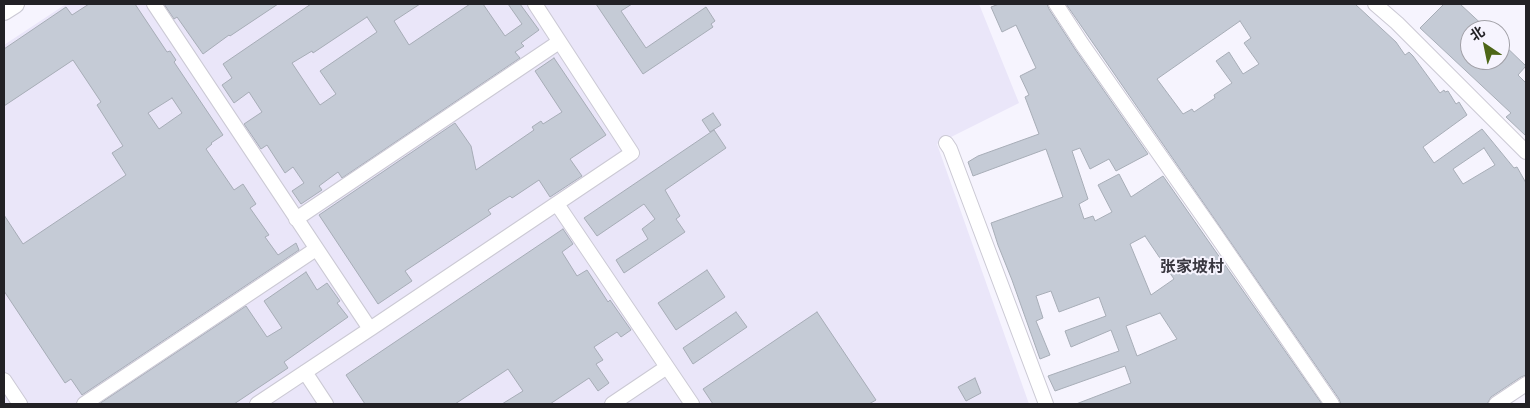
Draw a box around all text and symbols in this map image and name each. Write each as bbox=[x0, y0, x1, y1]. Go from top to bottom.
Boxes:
north arrow bbox=[1460, 20, 1510, 70]
text: 北 bbox=[1466, 22, 1488, 45]
district label: 张家坡村 bbox=[1160, 257, 1224, 277]

